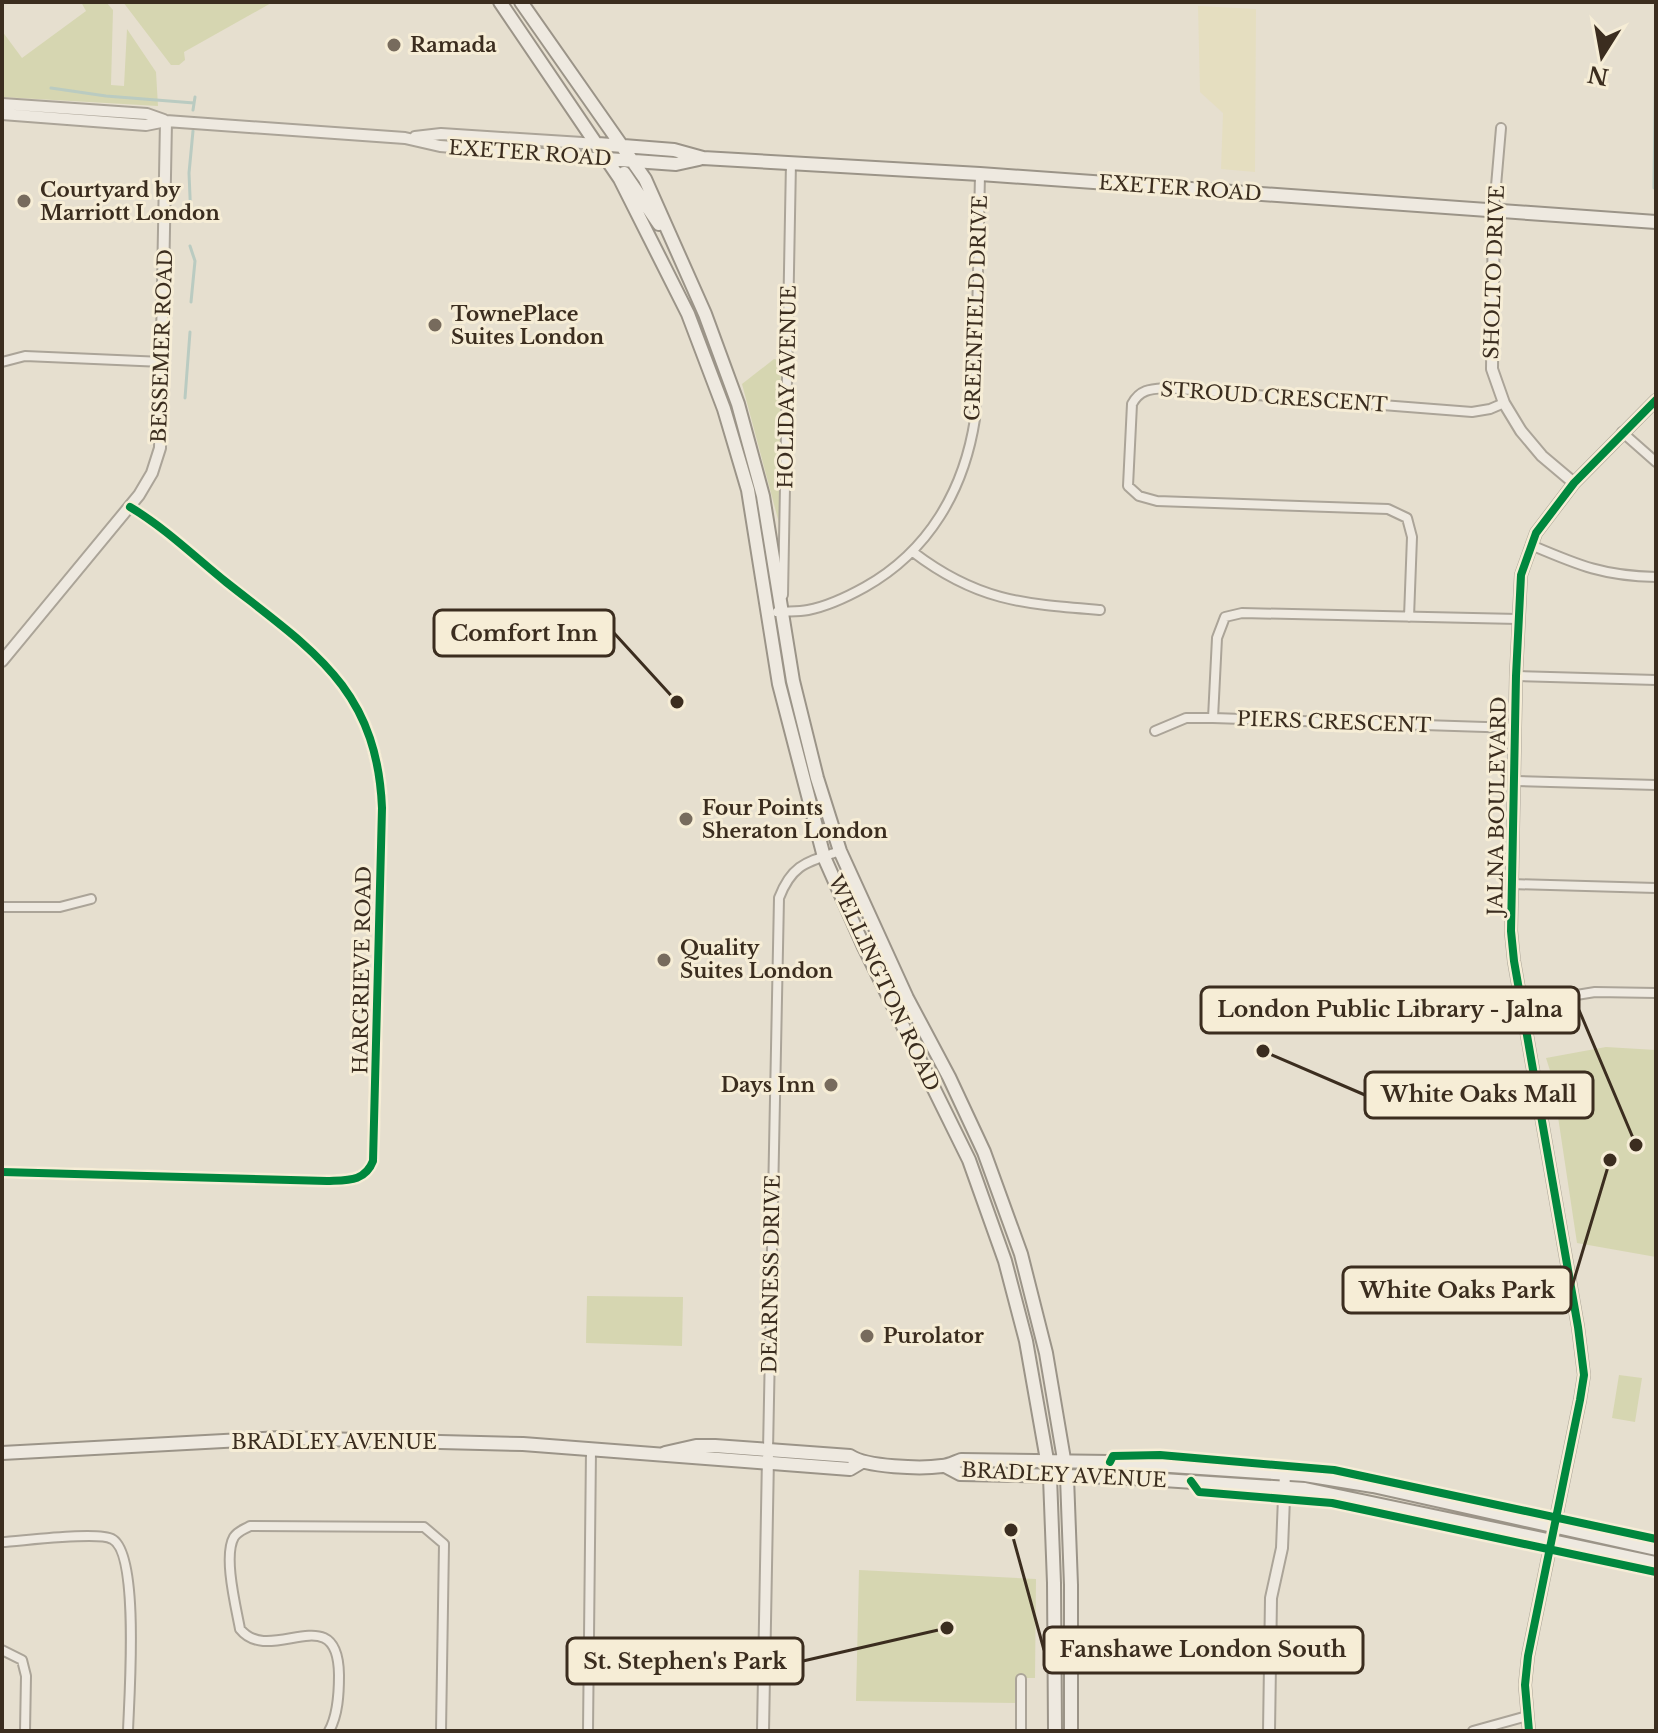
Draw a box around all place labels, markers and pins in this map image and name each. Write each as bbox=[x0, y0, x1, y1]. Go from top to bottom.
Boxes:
place label: Ramada bbox=[410, 33, 497, 57]
marker: Ramada bbox=[385, 36, 403, 54]
place label: Courtyard by Marriott London bbox=[40, 178, 220, 225]
marker: Courtyard by Marriott London bbox=[15, 192, 33, 210]
place label: TownePlace Suites London bbox=[451, 302, 604, 349]
marker: TownePlace Suites London bbox=[426, 316, 444, 334]
callout: Comfort Inn bbox=[434, 610, 614, 656]
place label: Four Points Sheraton London bbox=[702, 796, 888, 843]
marker: Four Points Sheraton London bbox=[677, 810, 695, 828]
place label: Quality Suites London bbox=[680, 936, 833, 983]
marker: Quality Suites London bbox=[655, 951, 673, 969]
callout: London Public Library - Jalna bbox=[1201, 987, 1579, 1033]
callout: White Oaks Mall bbox=[1365, 1072, 1593, 1118]
place label: Days Inn bbox=[721, 1073, 815, 1097]
marker: Days Inn bbox=[822, 1076, 840, 1094]
callout: White Oaks Park bbox=[1343, 1267, 1571, 1313]
place label: Purolator bbox=[883, 1324, 984, 1348]
marker: Purolator bbox=[858, 1327, 876, 1345]
callout: Fanshawe London South bbox=[1044, 1627, 1363, 1673]
callout: St. Stephen's Park bbox=[567, 1638, 803, 1684]

